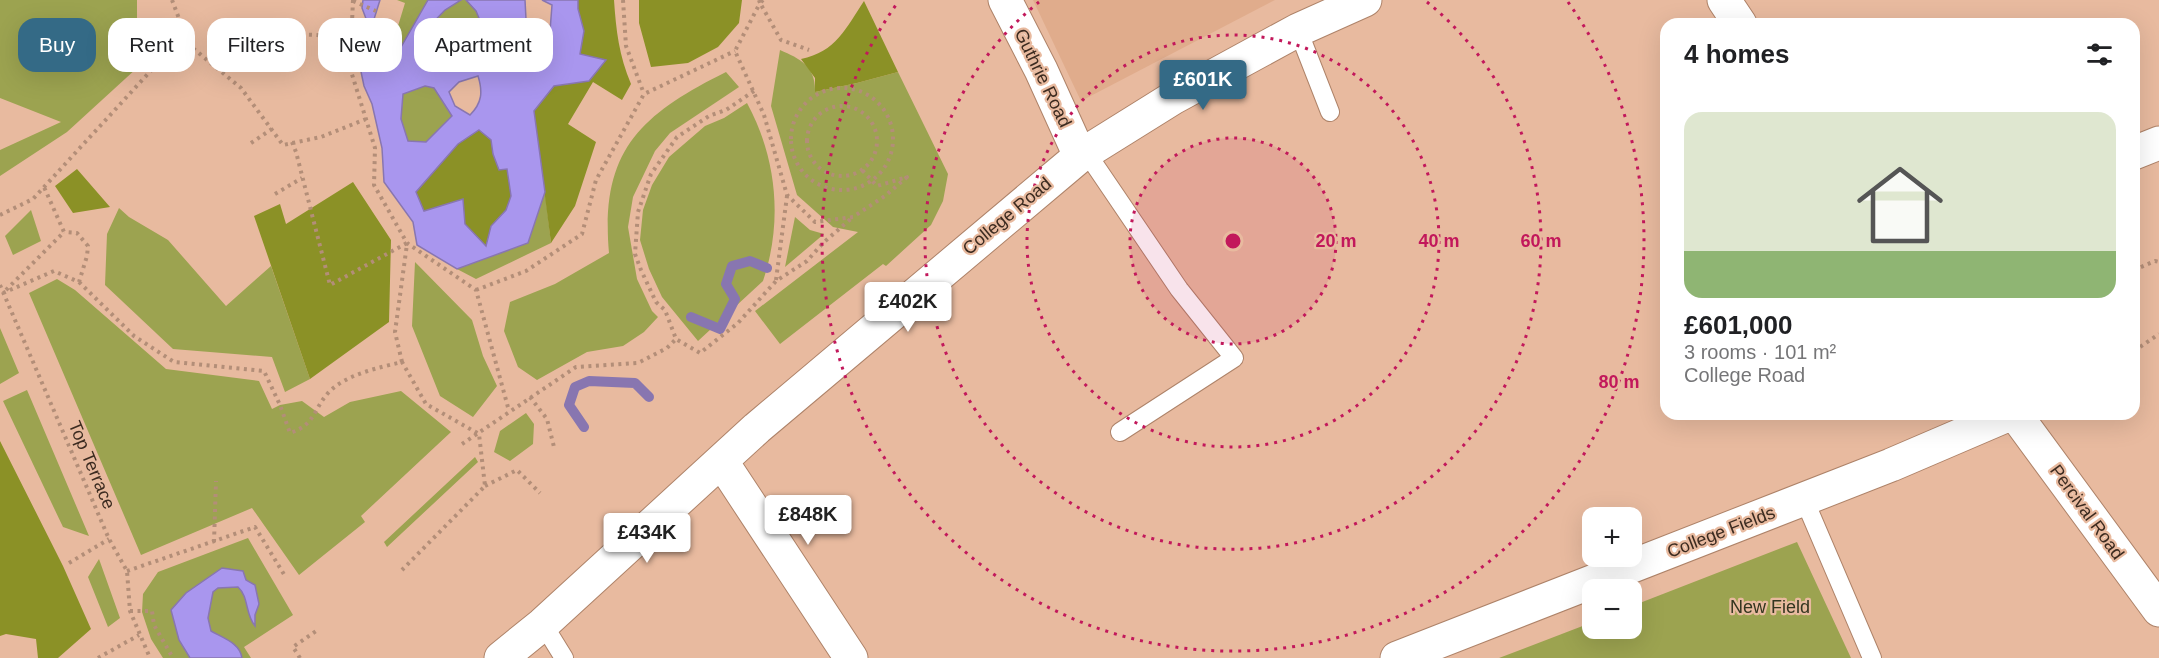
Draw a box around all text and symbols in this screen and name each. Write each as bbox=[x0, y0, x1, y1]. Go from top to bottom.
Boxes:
chip: Buy bbox=[18, 18, 96, 72]
chip: Rent bbox=[108, 18, 195, 72]
chip: Filters bbox=[207, 18, 306, 72]
chip: New bbox=[318, 18, 402, 72]
chip: Apartment bbox=[414, 18, 553, 72]
street label: Guthrie Road bbox=[1011, 26, 1075, 130]
icon: filters bbox=[2083, 38, 2116, 71]
text: 4 homes bbox=[1684, 39, 1790, 69]
pin: £601K bbox=[1161, 60, 1245, 111]
text: £601K bbox=[1174, 68, 1232, 90]
icon: home bbox=[1846, 151, 1954, 259]
street label: College Road bbox=[959, 173, 1055, 259]
centre of rings bbox=[1223, 231, 1243, 251]
text: 20 m bbox=[1315, 231, 1357, 251]
text: 40 m bbox=[1418, 231, 1460, 251]
text: 60 m bbox=[1520, 231, 1562, 251]
pin: £402K bbox=[866, 282, 950, 333]
text: £402K bbox=[879, 290, 937, 312]
text: £601,000 bbox=[1684, 310, 1792, 340]
text: 3 rooms · 101 m² bbox=[1684, 341, 1836, 363]
text: College Road bbox=[1684, 364, 1805, 386]
text: 80 m bbox=[1598, 372, 1640, 392]
street label: Top Terrace bbox=[64, 418, 120, 512]
street label: Percival Road bbox=[2046, 461, 2128, 563]
pin: £848K bbox=[766, 495, 850, 546]
street label: College Fields bbox=[1664, 502, 1778, 562]
text: £848K bbox=[779, 503, 837, 525]
map controls bbox=[1582, 507, 1642, 639]
button: + bbox=[1582, 507, 1642, 567]
pin: £434K bbox=[605, 513, 689, 564]
text: £434K bbox=[618, 521, 676, 543]
button: − bbox=[1582, 579, 1642, 639]
park label: New Field bbox=[1730, 597, 1810, 617]

